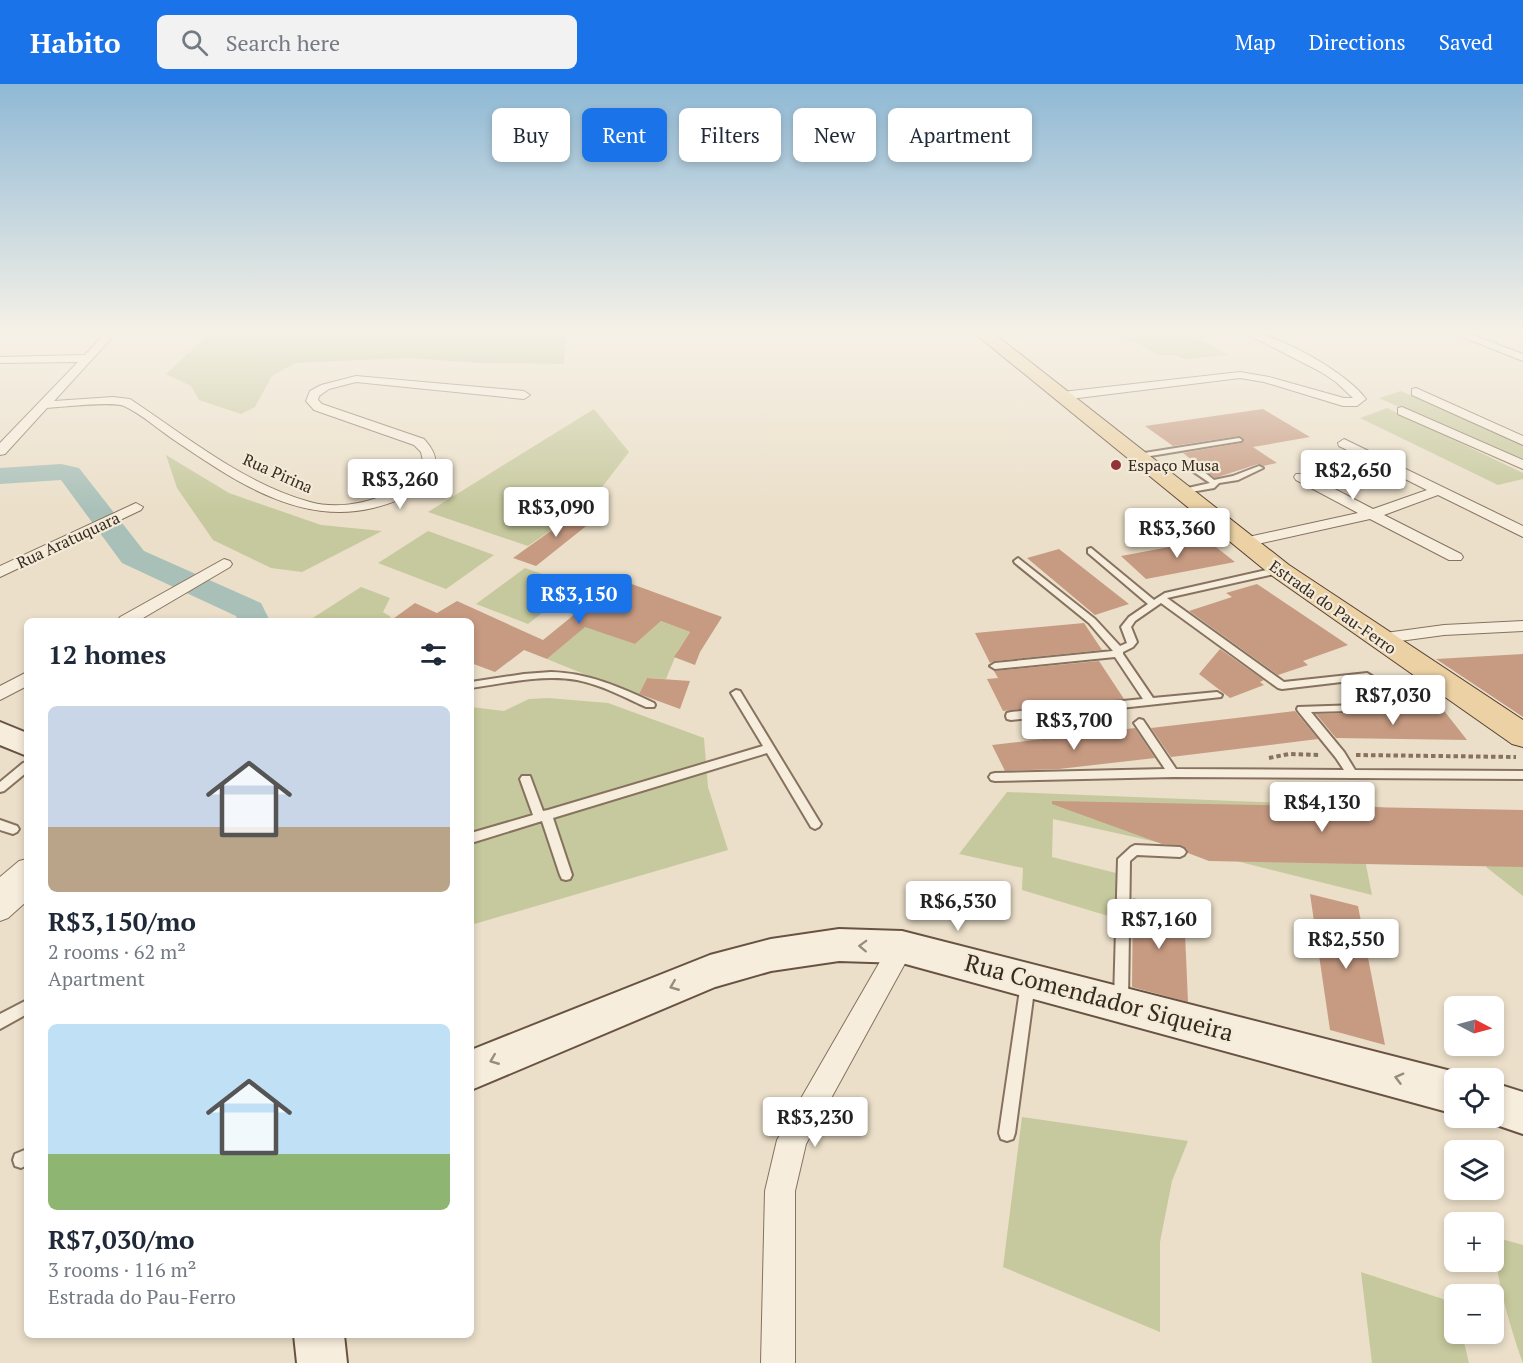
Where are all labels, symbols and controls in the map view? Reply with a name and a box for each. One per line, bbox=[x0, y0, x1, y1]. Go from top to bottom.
search box bbox=[157, 15, 577, 69]
text: Habito bbox=[30, 24, 121, 61]
icon: search bbox=[178, 26, 211, 59]
text: Search here bbox=[226, 28, 340, 57]
text: Map bbox=[1235, 28, 1276, 56]
text: Directions bbox=[1309, 28, 1406, 56]
text: Saved bbox=[1439, 28, 1493, 56]
chip: Buy bbox=[492, 108, 570, 162]
chip: Rent bbox=[582, 108, 667, 162]
chip: Filters bbox=[679, 108, 781, 162]
chip: New bbox=[793, 108, 876, 162]
chip: Apartment bbox=[888, 108, 1032, 162]
street label: Rua Pirina bbox=[240, 448, 316, 498]
pin: R$2,650 bbox=[1298, 450, 1408, 501]
place label: Espaço Musa bbox=[1128, 454, 1219, 476]
text: R$2,650 bbox=[1315, 456, 1391, 483]
marker: Espaço Musa bbox=[1109, 458, 1123, 472]
pin: R$3,260 bbox=[345, 459, 455, 510]
text: R$3,260 bbox=[362, 465, 438, 492]
pin: R$3,090 bbox=[501, 487, 611, 538]
text: R$3,090 bbox=[518, 493, 594, 520]
street label: Rua Aratuquara bbox=[13, 506, 123, 574]
pin: R$3,360 bbox=[1122, 508, 1232, 559]
text: R$3,360 bbox=[1139, 514, 1215, 541]
street label: Estrada do Pau-Ferro bbox=[1265, 555, 1401, 659]
pin: R$3,150 bbox=[524, 574, 634, 625]
text: R$3,150 bbox=[541, 580, 617, 607]
text: 12 homes bbox=[48, 637, 166, 671]
icon: filters bbox=[417, 638, 450, 671]
pin: R$7,030 bbox=[1338, 675, 1448, 726]
text: R$7,030 bbox=[1355, 681, 1431, 708]
pin: R$3,700 bbox=[1019, 700, 1129, 751]
text: R$3,700 bbox=[1036, 706, 1112, 733]
icon: home bbox=[195, 745, 303, 853]
pin: R$4,130 bbox=[1267, 782, 1377, 833]
text: R$4,130 bbox=[1284, 788, 1360, 815]
pin: R$6,530 bbox=[903, 881, 1013, 932]
text: R$6,530 bbox=[920, 887, 996, 914]
pin: R$7,160 bbox=[1104, 899, 1214, 950]
text: R$3,150/mo bbox=[48, 904, 196, 938]
text: R$7,160 bbox=[1121, 905, 1197, 932]
pin: R$2,550 bbox=[1291, 919, 1401, 970]
text: R$2,550 bbox=[1308, 925, 1384, 952]
text: 2 rooms · 62 m² bbox=[48, 938, 186, 965]
one-way arrow bbox=[859, 940, 868, 952]
street label: Rua Comendador Siqueira bbox=[961, 946, 1237, 1048]
text: Apartment bbox=[48, 965, 145, 992]
one-way arrow bbox=[670, 979, 681, 991]
north arrow bbox=[1444, 996, 1504, 1056]
map controls bbox=[1444, 996, 1504, 1344]
one-way arrow bbox=[489, 1053, 500, 1065]
icon: home bbox=[195, 1063, 303, 1171]
button: locate bbox=[1444, 1068, 1504, 1128]
one-way arrow bbox=[1394, 1073, 1404, 1085]
pin: R$3,230 bbox=[760, 1097, 870, 1148]
text: R$3,230 bbox=[777, 1103, 853, 1130]
button: layers bbox=[1444, 1140, 1504, 1200]
button: + bbox=[1444, 1212, 1504, 1272]
text: R$7,030/mo bbox=[48, 1222, 195, 1256]
text: 3 rooms · 116 m² bbox=[48, 1256, 196, 1283]
text: Estrada do Pau-Ferro bbox=[48, 1283, 236, 1310]
button: − bbox=[1444, 1284, 1504, 1344]

